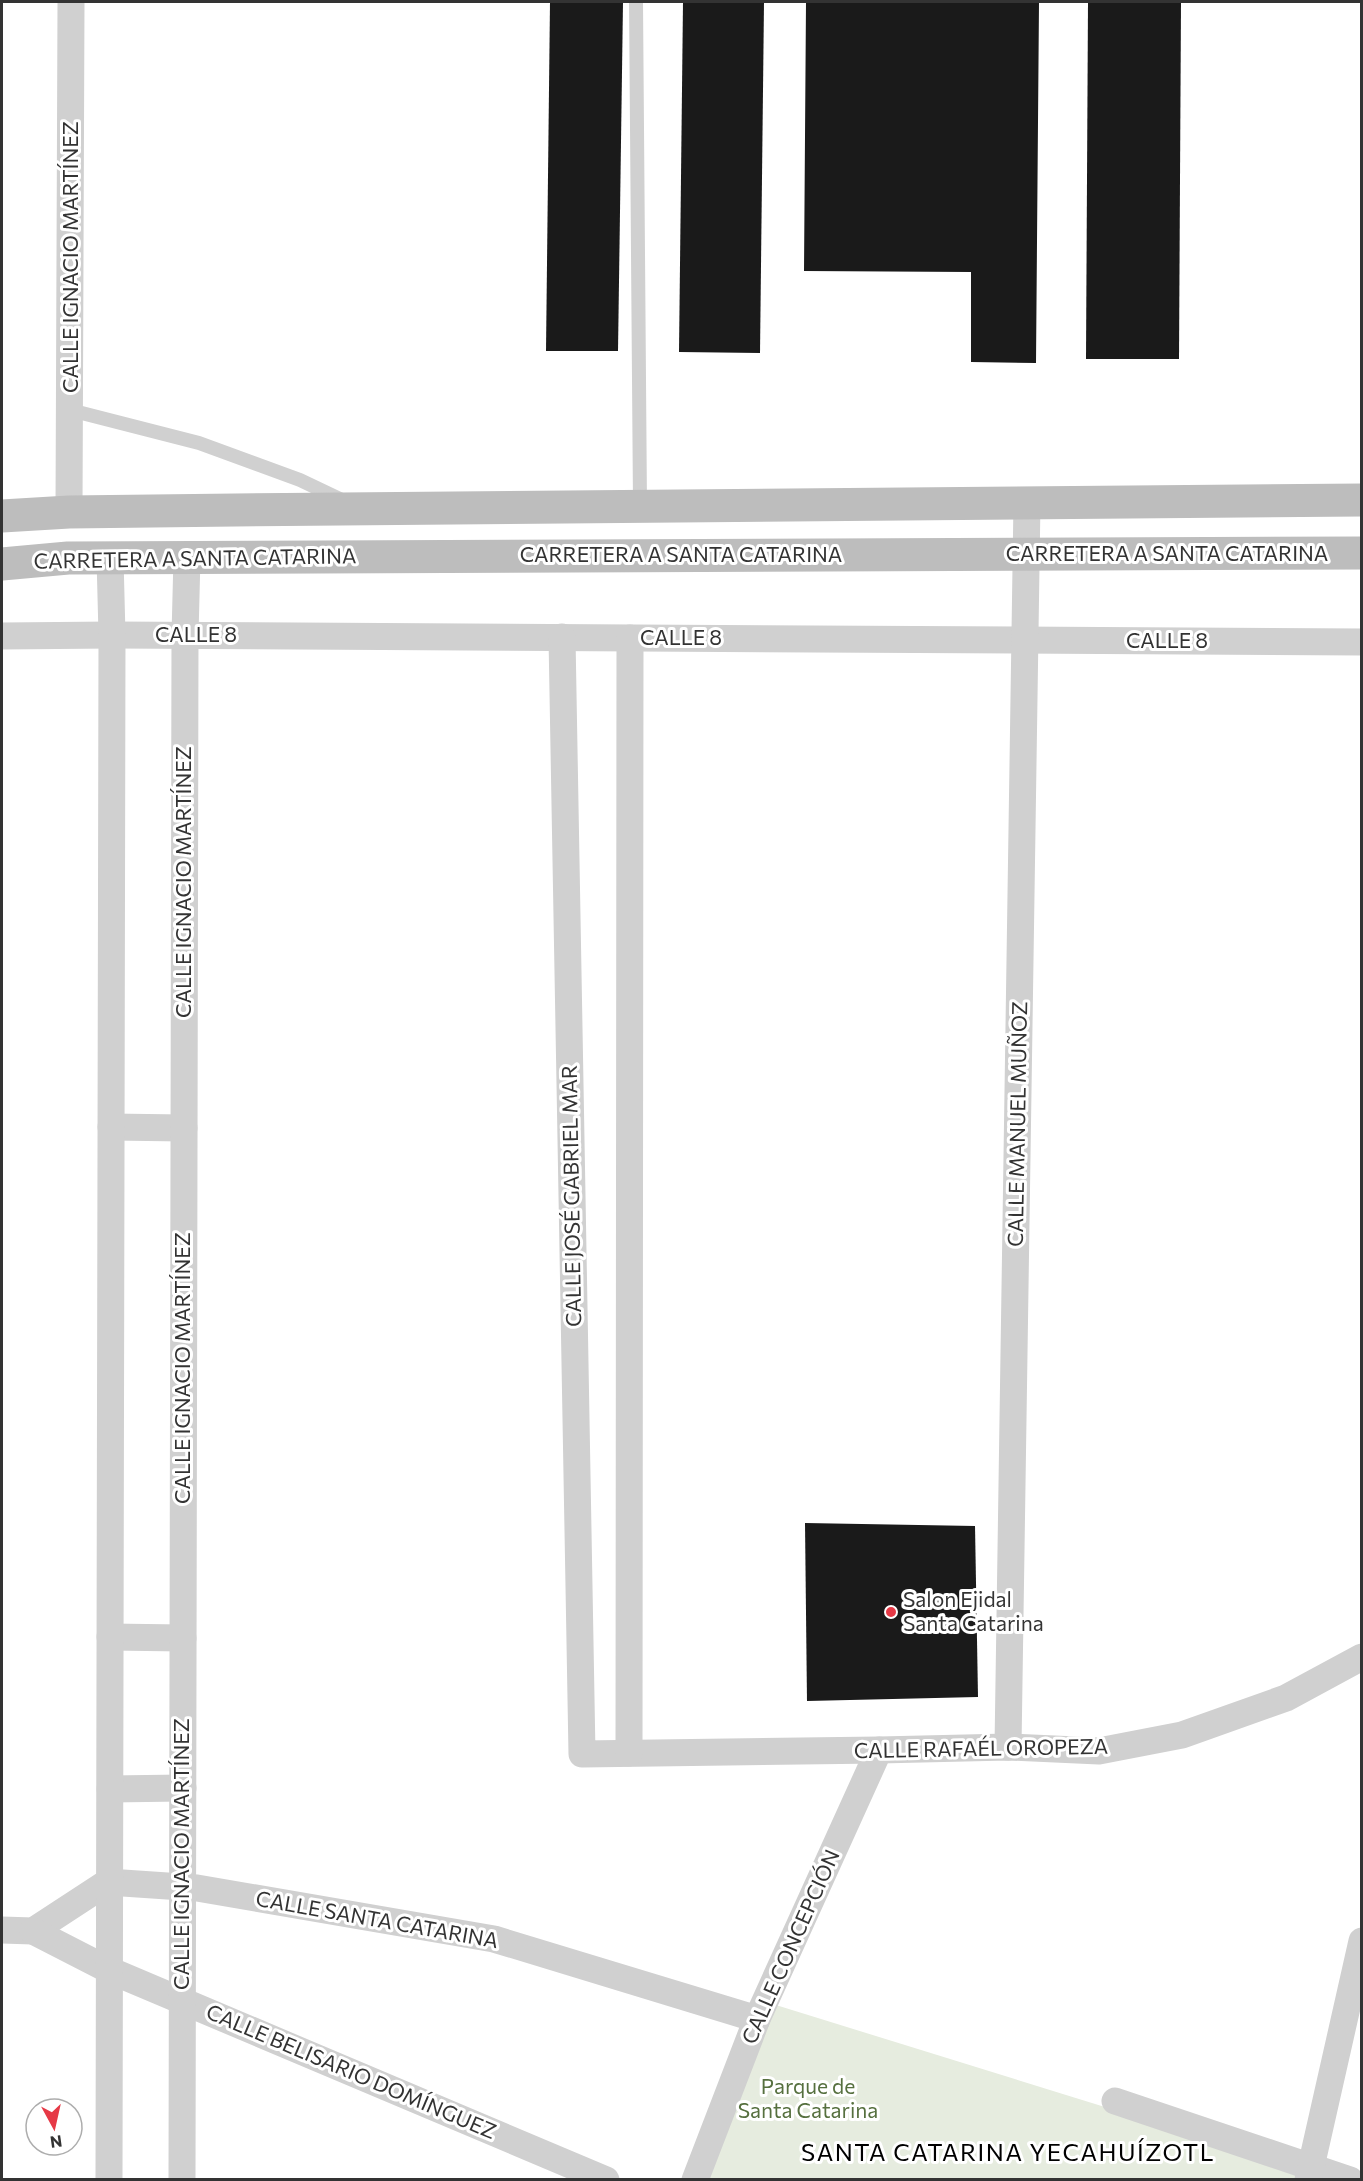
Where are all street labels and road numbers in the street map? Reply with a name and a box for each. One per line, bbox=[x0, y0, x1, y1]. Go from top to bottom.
street label: CALLE IGNACIO MARTÍNEZ bbox=[57, 121, 82, 393]
street label: CARRETERA A SANTA CATARINA bbox=[1006, 540, 1328, 565]
street label: CARRETERA A SANTA CATARINA bbox=[520, 541, 842, 566]
street label: CARRETERA A SANTA CATARINA bbox=[33, 542, 357, 573]
street label: CALLE 8 bbox=[155, 621, 237, 646]
street label: CALLE 8 bbox=[640, 624, 722, 649]
street label: CALLE 8 bbox=[1126, 627, 1208, 652]
street label: CALLE IGNACIO MARTÍNEZ bbox=[170, 746, 195, 1018]
street label: CALLE MANUEL MUÑOZ bbox=[1002, 1001, 1031, 1247]
street label: CALLE JOSÉ GABRIEL MAR bbox=[556, 1065, 585, 1327]
street label: CALLE IGNACIO MARTÍNEZ bbox=[169, 1232, 194, 1504]
street label: CALLE IGNACIO MARTÍNEZ bbox=[168, 1718, 193, 1990]
street label: CALLE RAFAÉL OROPEZA bbox=[854, 1733, 1108, 1762]
street label: CALLE CONCEPCIÓN bbox=[735, 1845, 844, 2047]
street label: CALLE SANTA CATARINA bbox=[254, 1885, 500, 1952]
street label: CALLE BELISARIO DOMÍNGUEZ bbox=[203, 1998, 500, 2143]

